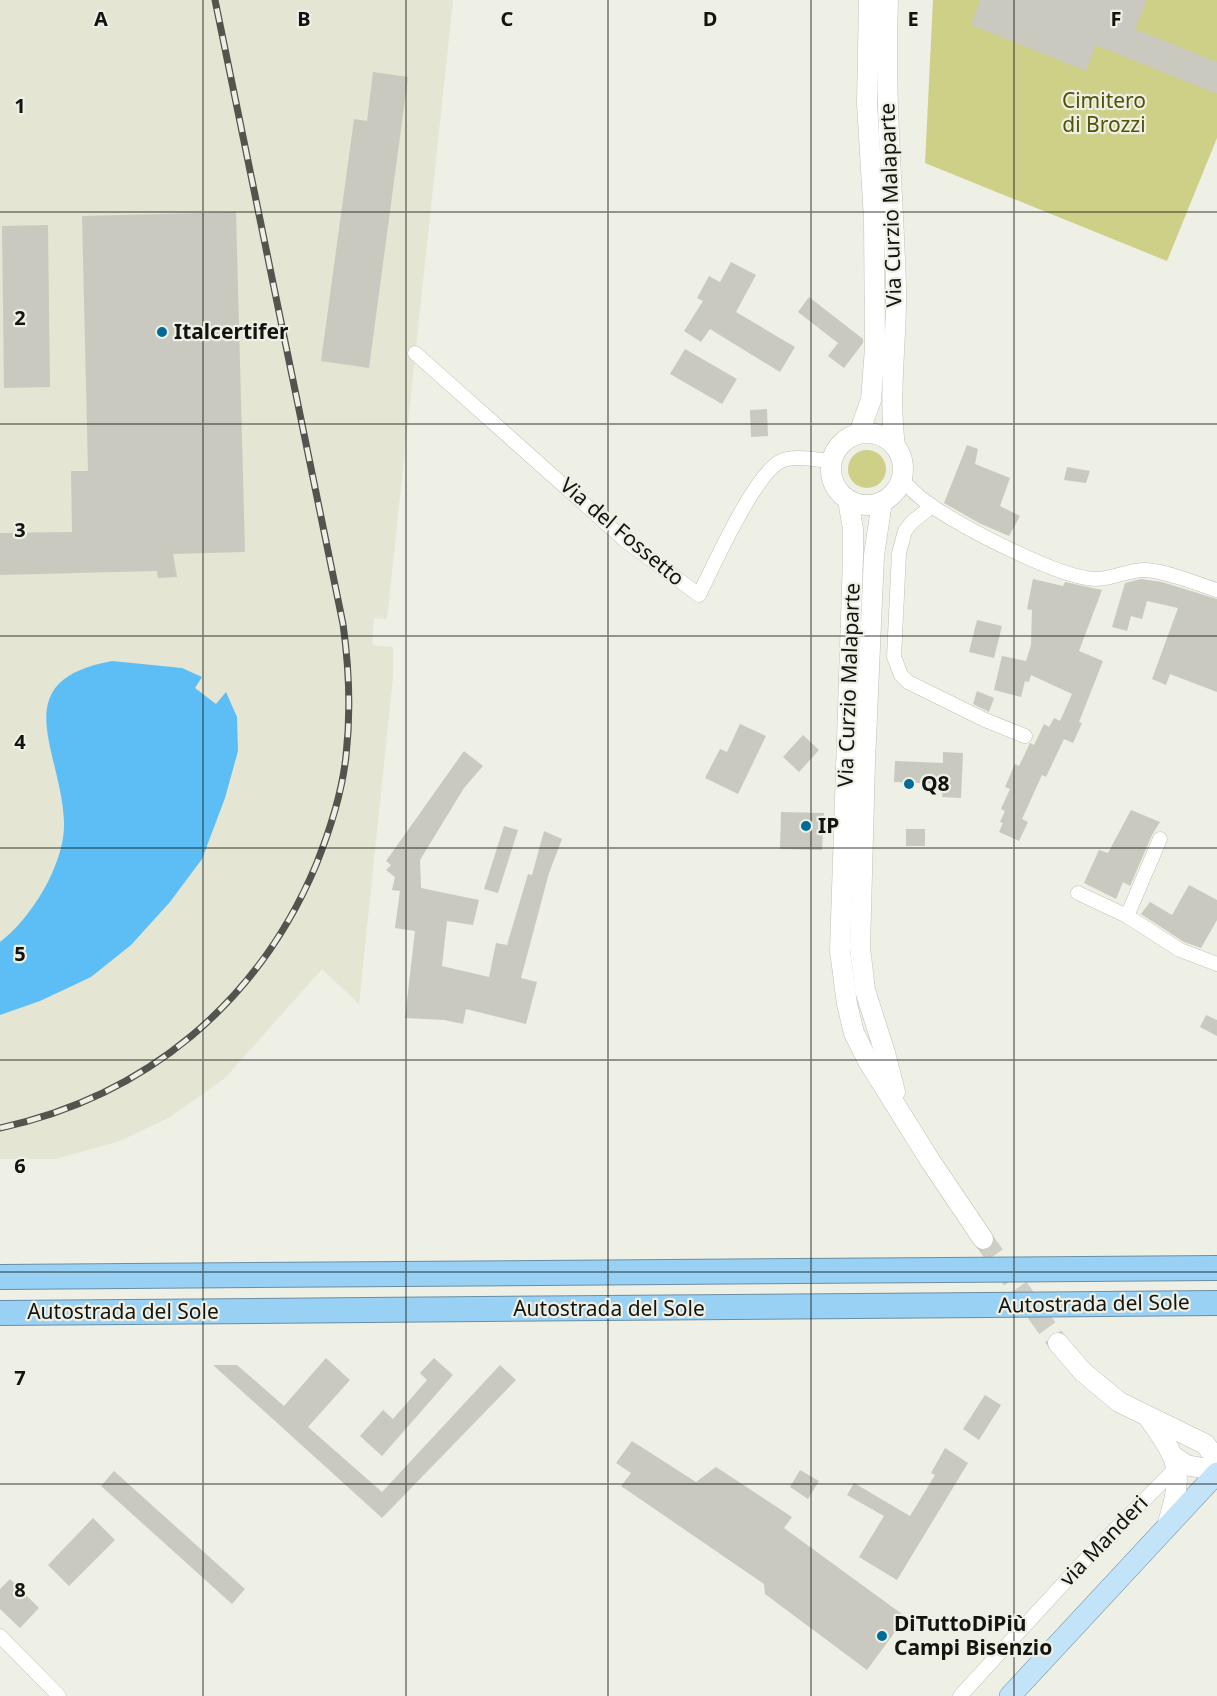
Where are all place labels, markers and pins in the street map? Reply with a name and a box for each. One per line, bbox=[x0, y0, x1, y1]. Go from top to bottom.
place label: Italcertifer bbox=[174, 317, 289, 345]
marker: Italcertifer bbox=[155, 325, 169, 339]
place label: Q8 bbox=[921, 769, 950, 797]
marker: Q8 bbox=[902, 777, 916, 791]
place label: IP bbox=[818, 811, 839, 839]
marker: IP bbox=[799, 819, 813, 833]
place label: DiTuttoDiPiù Campi Bisenzio bbox=[894, 1609, 1052, 1661]
marker: DiTuttoDiPiù Campi Bisenzio bbox=[875, 1629, 889, 1643]

